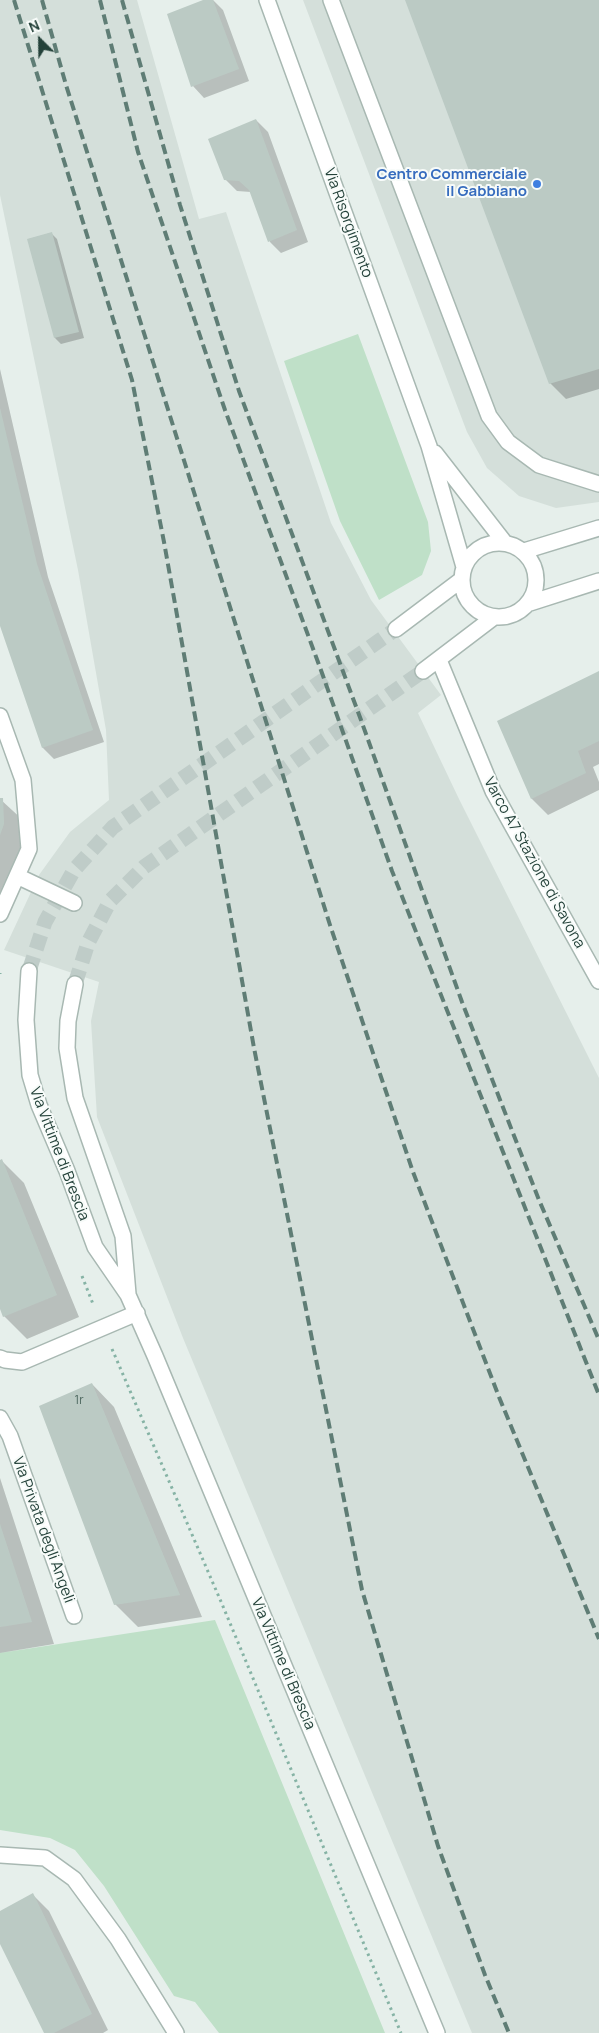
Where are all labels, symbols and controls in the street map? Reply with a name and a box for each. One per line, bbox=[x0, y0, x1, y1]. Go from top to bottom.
north arrow bbox=[15, 15, 65, 65]
text: N bbox=[26, 15, 42, 36]
street label: Via Risorgimento bbox=[320, 166, 376, 280]
place label: Centro Commerciale il Gabbiano bbox=[377, 166, 527, 201]
marker: Centro Commerciale il Gabbiano bbox=[531, 178, 543, 190]
street label: Varco A7 Stazione di Savona bbox=[479, 774, 589, 952]
street label: Via Vittime di Brescia bbox=[25, 1085, 93, 1223]
house number: 1r bbox=[74, 1394, 84, 1408]
street label: Via Privata degli Angeli bbox=[8, 1455, 78, 1605]
street label: Via Vittime di Brescia bbox=[247, 1595, 319, 1733]

